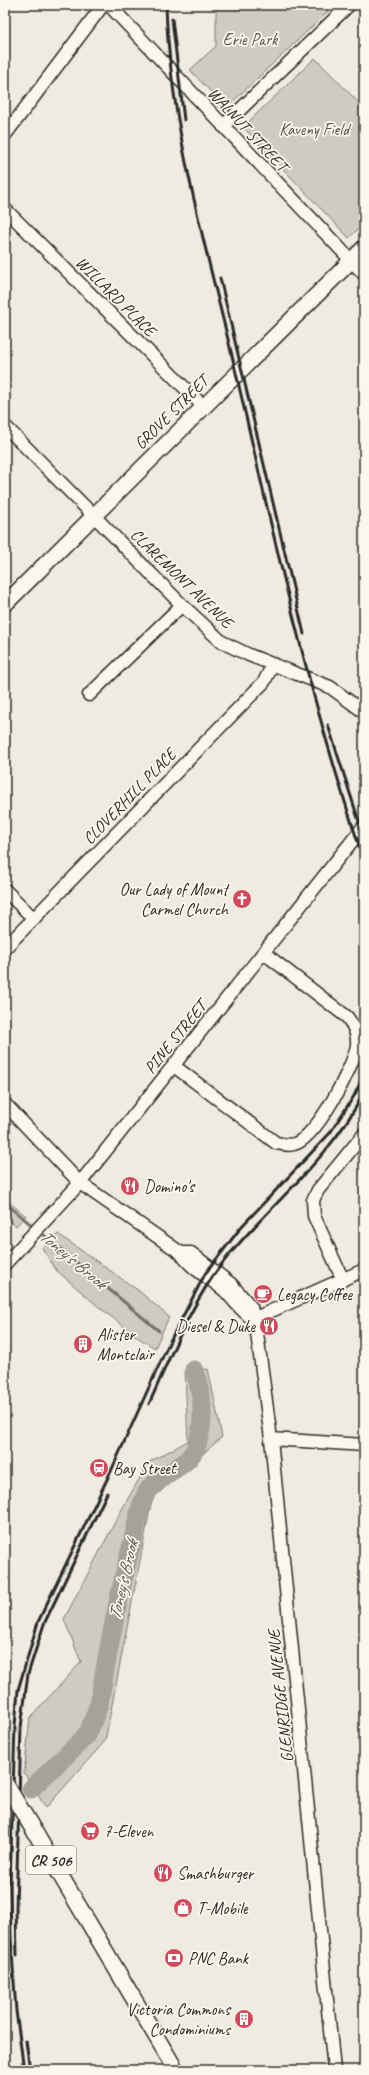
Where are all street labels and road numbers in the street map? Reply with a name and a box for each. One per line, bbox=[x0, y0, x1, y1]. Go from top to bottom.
street label: WALNUT STREET bbox=[203, 83, 295, 179]
street label: WILLARD PLACE bbox=[71, 252, 162, 342]
street label: GROVE STREET bbox=[130, 369, 215, 454]
street label: CLAREMONT AVENUE bbox=[126, 524, 239, 634]
street label: CLOVERHILL PLACE bbox=[78, 742, 182, 849]
street label: PINE STREET bbox=[140, 993, 214, 1078]
street label: GLENRIDGE AVENUE bbox=[263, 1627, 298, 1763]
road number: CR 506 bbox=[26, 1846, 76, 1874]

